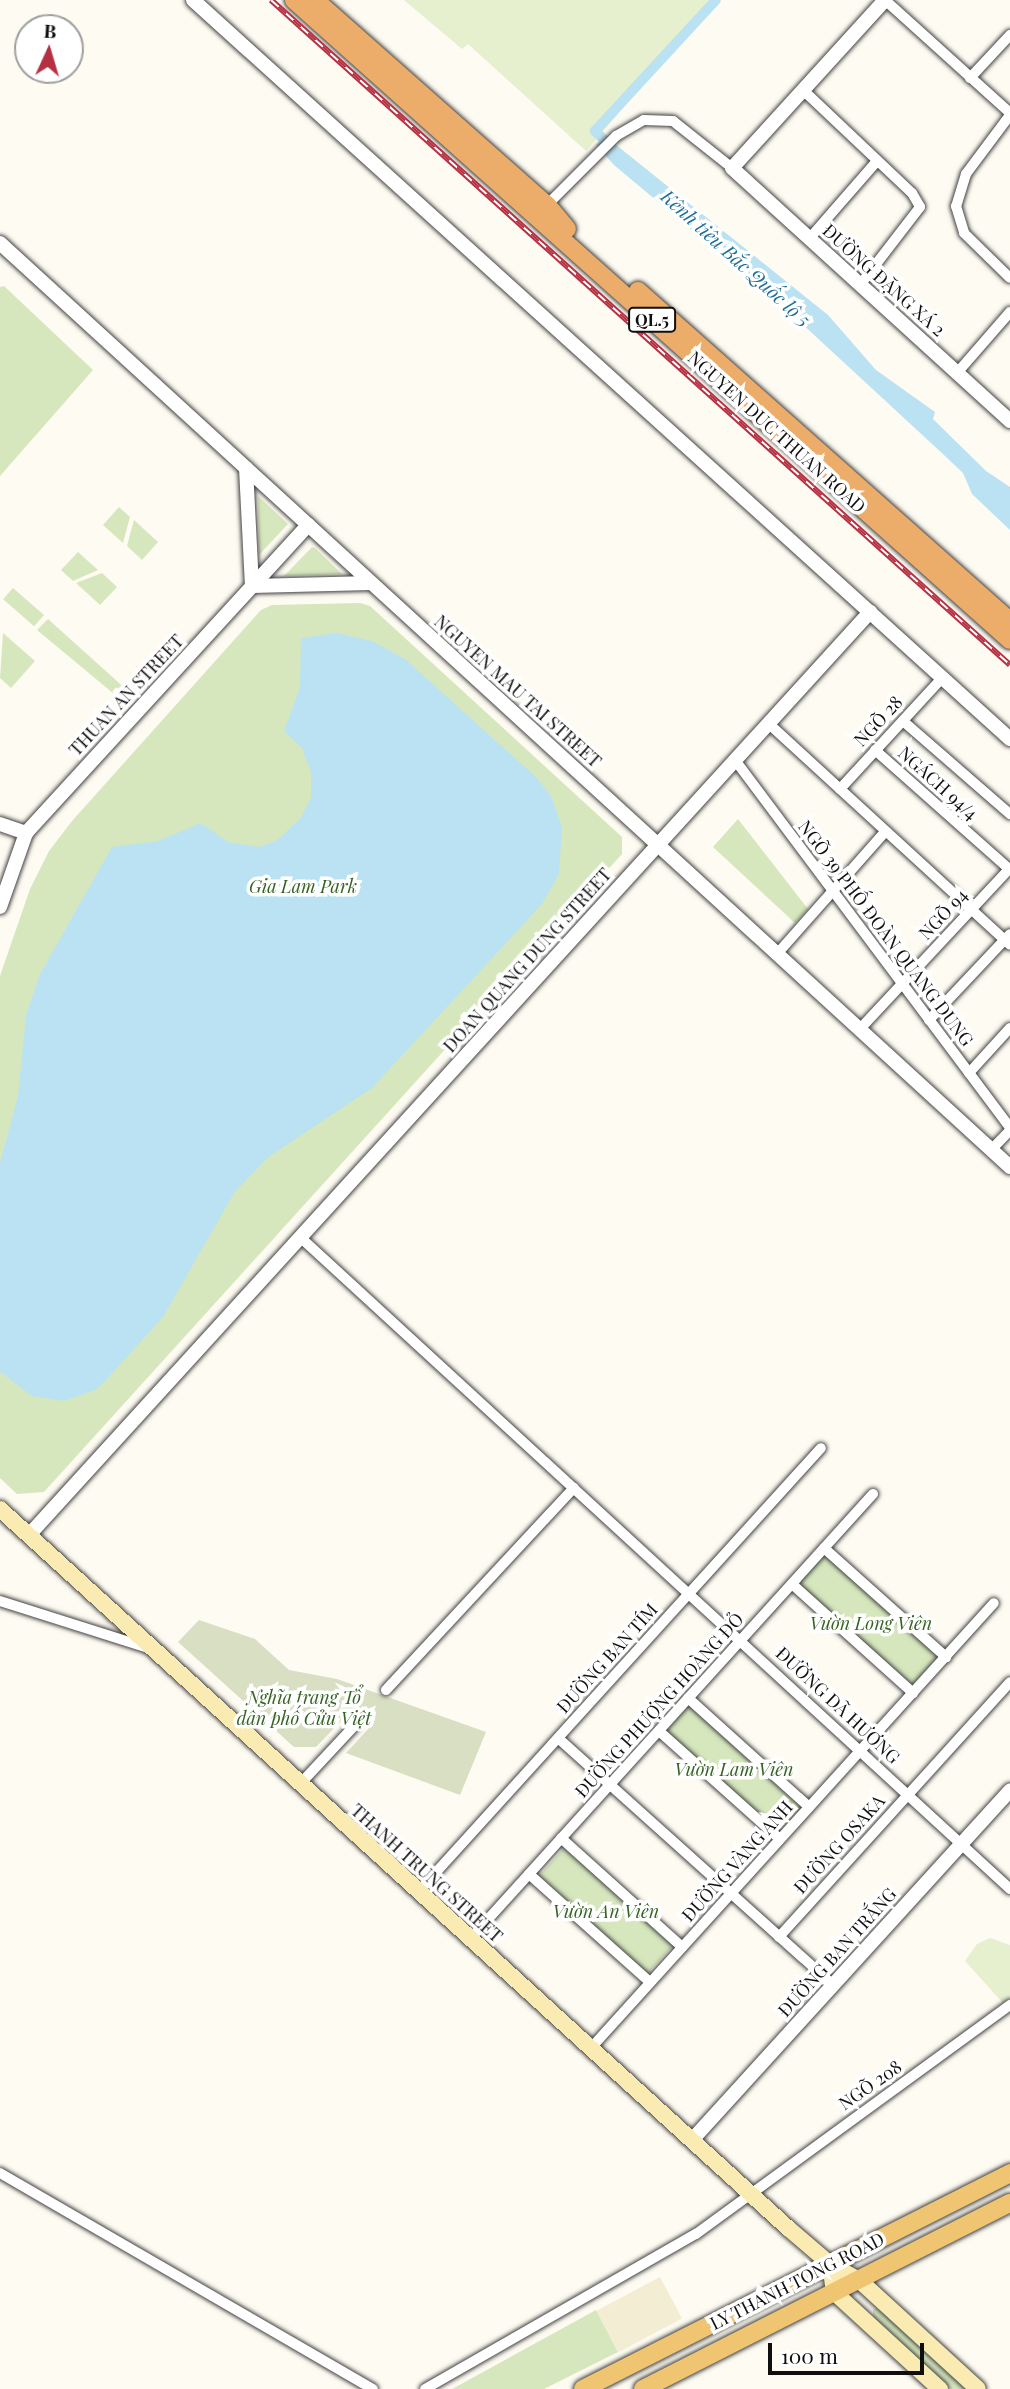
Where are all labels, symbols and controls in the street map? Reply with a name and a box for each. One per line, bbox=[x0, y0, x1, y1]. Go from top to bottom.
north arrow bbox=[14, 14, 84, 84]
text: B bbox=[43, 17, 58, 43]
water label: Kênh tiêu Bắc Quốc lộ 5 bbox=[657, 185, 815, 331]
street label: ĐƯỜNG ĐẶNG XÁ 2 bbox=[818, 219, 950, 341]
road number: QL.5 bbox=[628, 308, 676, 332]
street label: NGUYEN DUC THUAN ROAD bbox=[684, 346, 870, 518]
street label: NGUYEN MAU TAI STREET bbox=[430, 610, 606, 772]
street label: THUAN AN STREET bbox=[64, 630, 188, 760]
street label: NGÕ 28 bbox=[849, 691, 907, 751]
street label: NGÁCH 94/4 bbox=[894, 742, 982, 824]
street label: NGÕ 39 PHỐ ĐOÀN QUANG DUNG bbox=[794, 816, 978, 1050]
street label: DOAN QUANG DUNG STREET bbox=[439, 863, 615, 1057]
park label: Gia Lam Park bbox=[249, 875, 357, 897]
street label: NGÕ 94 bbox=[914, 884, 972, 944]
street label: ĐƯỜNG BAN TÍM bbox=[552, 1599, 662, 1717]
street label: ĐƯỜNG PHƯỢNG HOÀNG ĐỎ bbox=[570, 1608, 748, 1802]
park label: Vườn Long Viên bbox=[810, 1612, 932, 1634]
street label: ĐƯỜNG DÃ HƯƠNG bbox=[772, 1642, 904, 1768]
park label: Nghĩa trang Tổ dân phố Cửu Việt bbox=[237, 1687, 371, 1730]
park label: Vườn Lam Viên bbox=[674, 1758, 794, 1780]
street label: ĐƯỜNG OSAKA bbox=[789, 1790, 889, 1898]
street label: ĐƯỜNG VÀNG ANH bbox=[677, 1796, 797, 1926]
street label: THANH TRUNG STREET bbox=[347, 1799, 507, 1947]
street label: ĐƯỜNG BAN TRẮNG bbox=[773, 1883, 901, 2021]
park label: Vườn An Viên bbox=[553, 1900, 659, 1922]
street label: NGÕ 208 bbox=[834, 2056, 906, 2114]
street label: LY THANH TONG ROAD bbox=[706, 2227, 888, 2335]
scale bar bbox=[772, 2330, 928, 2374]
text: 100 m bbox=[781, 2341, 838, 2369]

